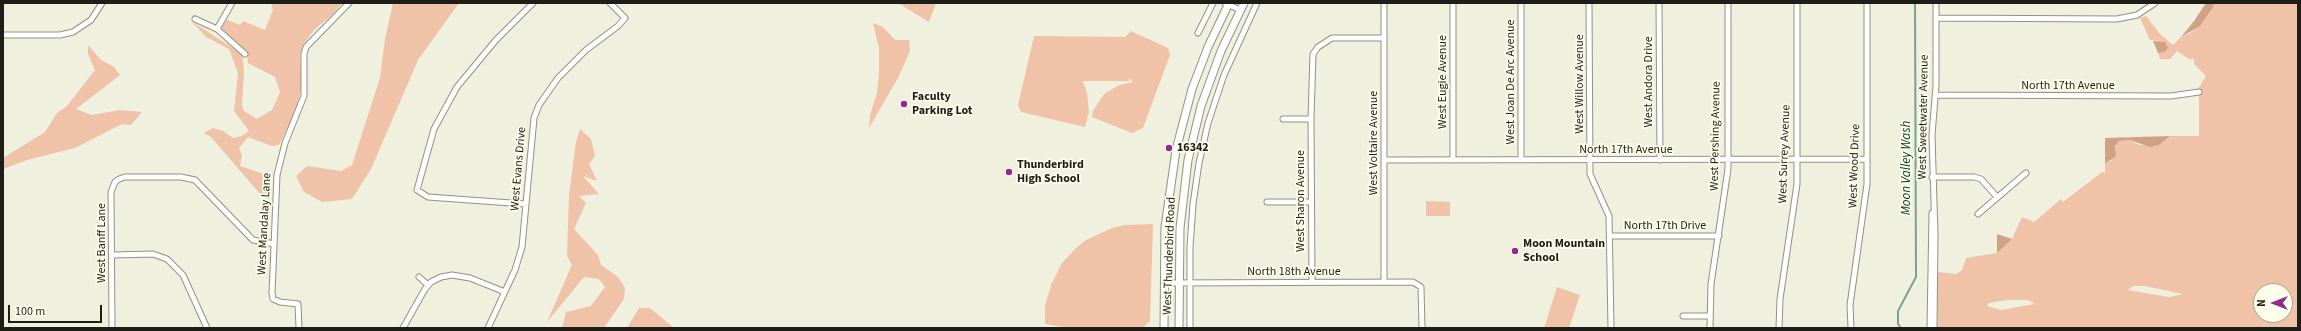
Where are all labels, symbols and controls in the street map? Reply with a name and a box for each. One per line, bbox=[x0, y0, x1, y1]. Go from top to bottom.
street label: West Joan De Arc Avenue bbox=[1504, 20, 1518, 144]
street label: West Willow Avenue bbox=[1573, 34, 1587, 134]
street label: West Eugie Avenue bbox=[1436, 35, 1450, 129]
street label: West Andora Drive bbox=[1642, 36, 1656, 128]
street label: West Sweetwater Avenue bbox=[1916, 54, 1932, 180]
street label: North 17th Avenue bbox=[2021, 79, 2115, 93]
street label: West Pershing Avenue bbox=[1708, 81, 1724, 191]
place label: Faculty Parking Lot bbox=[912, 90, 972, 118]
street label: West Voltaire Avenue bbox=[1367, 91, 1381, 195]
marker: Faculty Parking Lot bbox=[899, 99, 909, 109]
street label: West Surrey Avenue bbox=[1776, 104, 1794, 204]
water label: Moon Valley Wash bbox=[1899, 121, 1915, 215]
street label: West Wood Drive bbox=[1846, 124, 1864, 208]
street label: West Evans Drive bbox=[508, 126, 530, 212]
place label: 16342 bbox=[1177, 141, 1209, 155]
marker: 16342 bbox=[1164, 143, 1174, 153]
street label: North 17th Avenue bbox=[1579, 143, 1673, 157]
street label: West Sharon Avenue bbox=[1294, 150, 1308, 252]
place label: Thunderbird High School bbox=[1017, 158, 1084, 186]
marker: Thunderbird High School bbox=[1004, 167, 1014, 177]
street label: West Mandalay Lane bbox=[255, 173, 275, 275]
street label: West Thunderbird Road bbox=[1161, 197, 1179, 315]
street label: West Banff Lane bbox=[95, 203, 109, 283]
street label: North 17th Drive bbox=[1624, 219, 1706, 233]
place label: Moon Mountain School bbox=[1523, 237, 1605, 265]
marker: Moon Mountain School bbox=[1510, 246, 1520, 256]
street label: North 18th Avenue bbox=[1247, 265, 1341, 279]
north arrow bbox=[2253, 283, 2293, 323]
scale bar bbox=[10, 297, 104, 323]
text: N bbox=[2254, 299, 2269, 307]
text: 100 m bbox=[15, 303, 45, 320]

